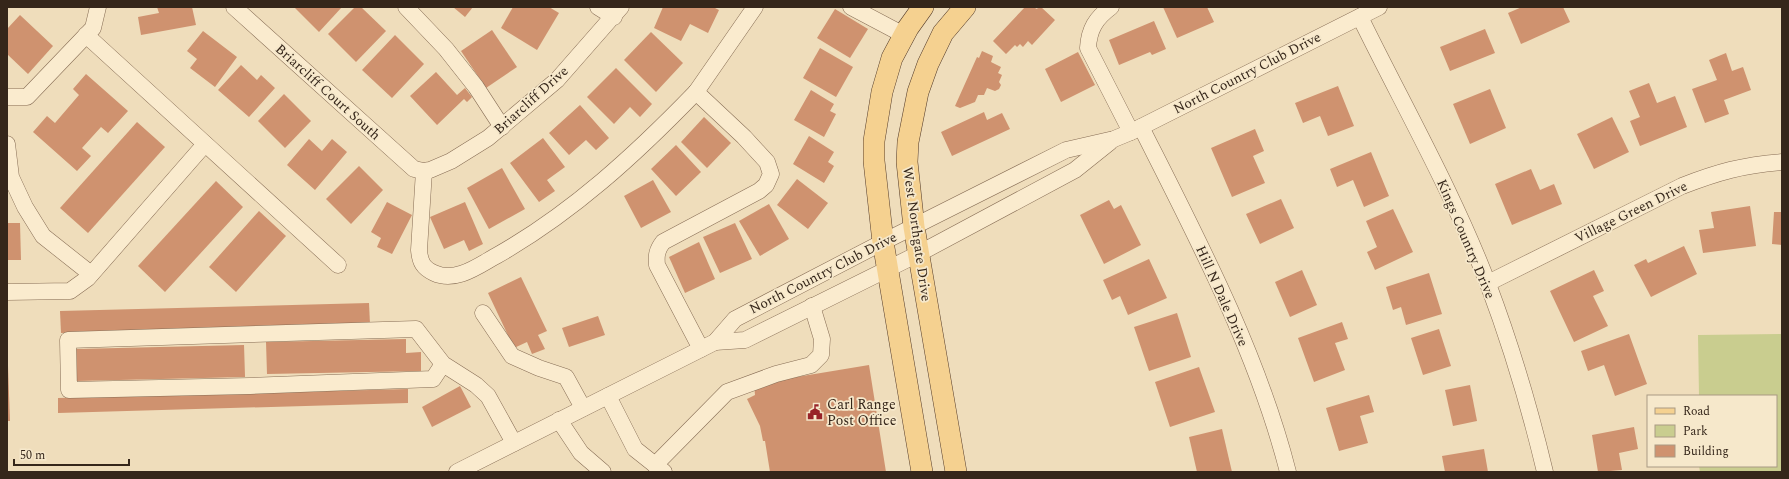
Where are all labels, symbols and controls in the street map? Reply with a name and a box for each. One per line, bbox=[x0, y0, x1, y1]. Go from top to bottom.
street label: North Country Club Drive bbox=[1169, 26, 1325, 119]
street label: Briarcliff Court South bbox=[271, 39, 385, 145]
street label: Briarcliff Drive bbox=[489, 61, 573, 139]
street label: West Northgate Drive bbox=[897, 165, 937, 303]
street label: Village Green Drive bbox=[1571, 175, 1691, 248]
street label: Kings Country Drive bbox=[1431, 176, 1501, 302]
street label: North Country Club Drive bbox=[745, 226, 901, 319]
street label: Hill N Dale Drive bbox=[1190, 242, 1254, 350]
place label: Carl Range Post Office bbox=[827, 394, 897, 431]
legend bbox=[1647, 395, 1777, 467]
text: Road bbox=[1683, 402, 1710, 421]
public building icon: Carl Range Post Office bbox=[806, 403, 824, 421]
text: Park bbox=[1683, 422, 1708, 441]
scale bar bbox=[14, 441, 129, 467]
text: Building bbox=[1683, 442, 1729, 461]
text: 50 m bbox=[20, 446, 45, 465]

